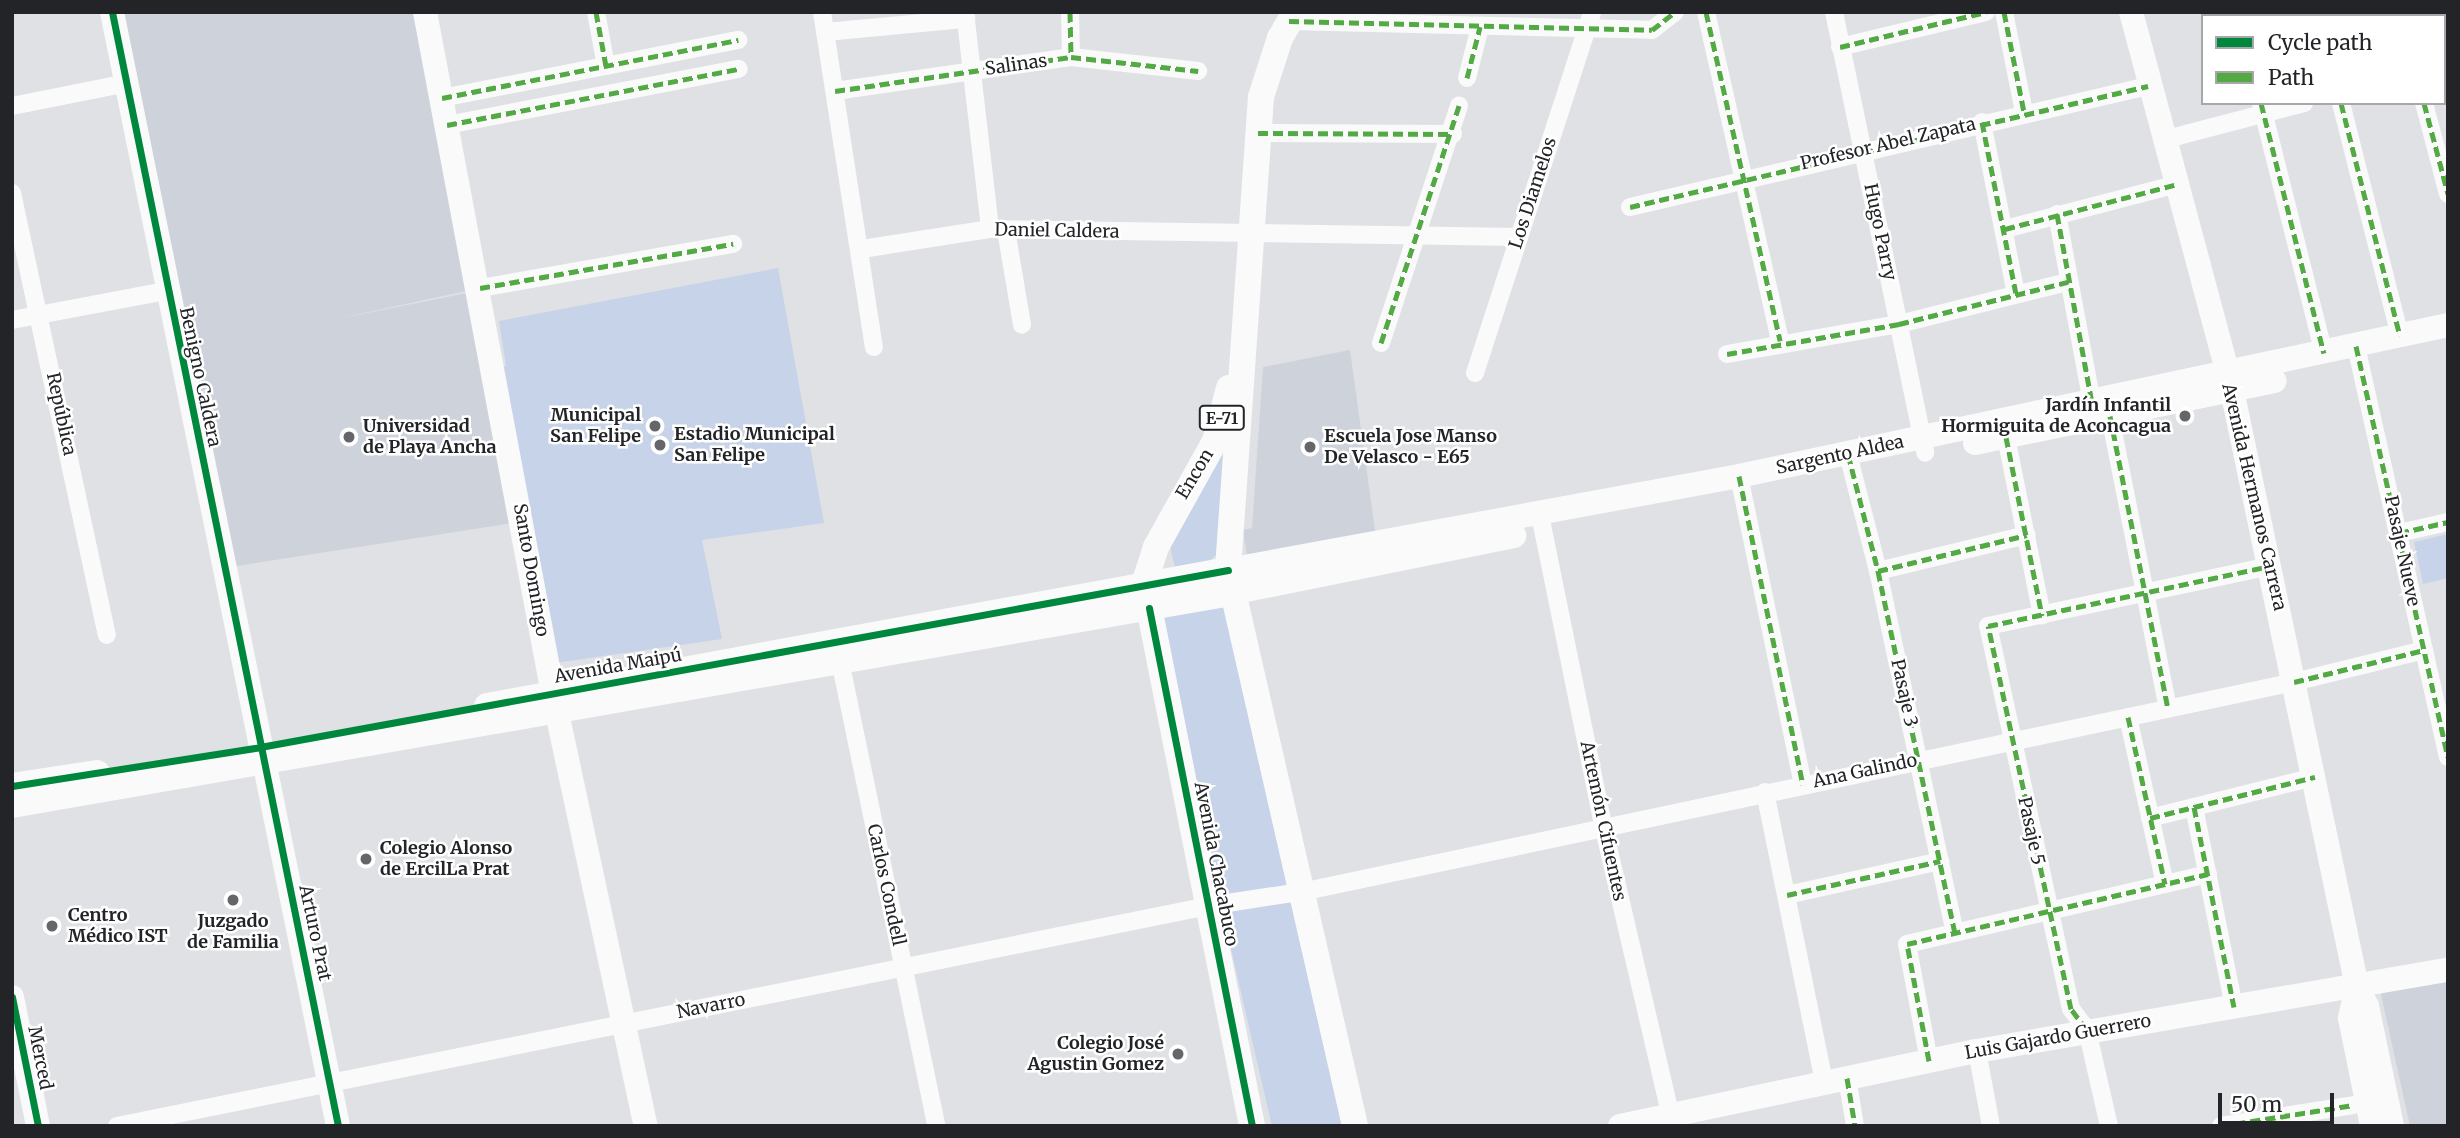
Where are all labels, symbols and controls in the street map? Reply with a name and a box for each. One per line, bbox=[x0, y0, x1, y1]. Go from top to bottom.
legend bbox=[2201, 14, 2446, 105]
text: Cycle path bbox=[2268, 29, 2372, 56]
street label: Salinas bbox=[983, 50, 1049, 80]
text: Path bbox=[2268, 64, 2314, 91]
street label: Profesor Abel Zapata bbox=[1798, 113, 1978, 175]
street label: Los Diamelos bbox=[1505, 135, 1561, 251]
street label: Hugo Parry bbox=[1859, 182, 1901, 282]
street label: Daniel Caldera bbox=[994, 219, 1120, 243]
street label: Benigno Caldera bbox=[175, 305, 225, 449]
street label: República bbox=[42, 370, 80, 458]
street label: Avenida Hermanos Carrera bbox=[2217, 381, 2291, 613]
place label: Jardín Infantil Hormiguita de Aconcagua bbox=[1941, 395, 2171, 438]
place label: Municipal San Felipe bbox=[550, 405, 641, 448]
road number: E-71 bbox=[1198, 406, 1246, 430]
marker: Jardín Infantil Hormiguita de Aconcagua bbox=[2177, 408, 2193, 424]
place label: Universidad de Playa Ancha bbox=[363, 416, 496, 458]
marker: Municipal San Felipe bbox=[647, 418, 663, 434]
place label: Estadio Municipal San Felipe bbox=[674, 424, 835, 466]
place label: Escuela Jose Manso De Velasco - E65 bbox=[1324, 426, 1497, 468]
marker: Universidad de Playa Ancha bbox=[341, 429, 357, 445]
street label: Sargento Aldea bbox=[1774, 431, 1906, 479]
marker: Estadio Municipal San Felipe bbox=[652, 437, 668, 453]
marker: Escuela Jose Manso De Velasco - E65 bbox=[1302, 439, 1318, 455]
street label: Encon bbox=[1172, 445, 1218, 503]
street label: Pasaje Nueve bbox=[2380, 494, 2424, 608]
street label: Santo Domingo bbox=[509, 502, 553, 638]
street label: Avenida Maipú bbox=[553, 644, 683, 688]
street label: Pasaje 3 bbox=[1886, 657, 1922, 729]
street label: Artemón Cifuentes bbox=[1576, 739, 1630, 903]
street label: Ana Galindo bbox=[1811, 749, 1919, 793]
street label: Avenida Chacabuco bbox=[1189, 780, 1243, 948]
street label: Pasaje 5 bbox=[2013, 795, 2049, 867]
street label: Carlos Condell bbox=[863, 822, 909, 948]
place label: Colegio Alonso de ErcilLa Prat bbox=[380, 838, 512, 880]
marker: Colegio Alonso de ErcilLa Prat bbox=[358, 851, 374, 867]
street label: Arturo Prat bbox=[294, 883, 336, 983]
marker: Juzgado de Familia bbox=[225, 892, 241, 908]
place label: Centro Médico IST bbox=[68, 905, 168, 948]
place label: Juzgado de Familia bbox=[187, 911, 279, 954]
marker: Centro Médico IST bbox=[42, 916, 62, 936]
street label: Navarro bbox=[675, 989, 747, 1023]
street label: Luis Gajardo Guerrero bbox=[1963, 1010, 2153, 1064]
street label: Merced bbox=[23, 1024, 57, 1092]
place label: Colegio José Agustin Gomez bbox=[1027, 1033, 1164, 1076]
marker: Colegio José Agustin Gomez bbox=[1170, 1046, 1186, 1062]
scale bar bbox=[2222, 1078, 2338, 1122]
text: 50 m bbox=[2231, 1091, 2282, 1118]

